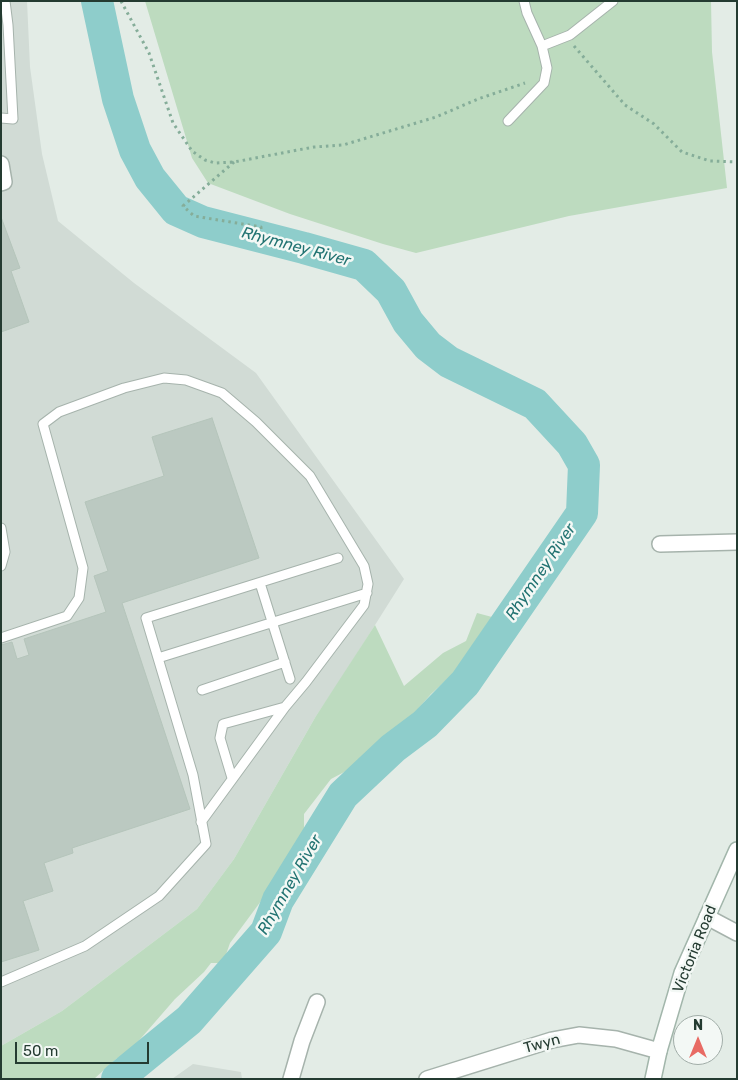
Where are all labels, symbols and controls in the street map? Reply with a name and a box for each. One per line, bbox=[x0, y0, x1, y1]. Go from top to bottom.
water label: Rhymney River bbox=[239, 223, 353, 271]
water label: Rhymney River bbox=[502, 520, 580, 624]
water label: Rhymney River bbox=[254, 832, 326, 938]
street label: Victoria Road bbox=[669, 903, 721, 995]
north arrow bbox=[673, 1015, 723, 1065]
text: N bbox=[693, 1017, 703, 1034]
street label: Twyn bbox=[522, 1031, 562, 1057]
scale bar bbox=[18, 1032, 151, 1064]
text: 50 m bbox=[23, 1042, 58, 1060]

